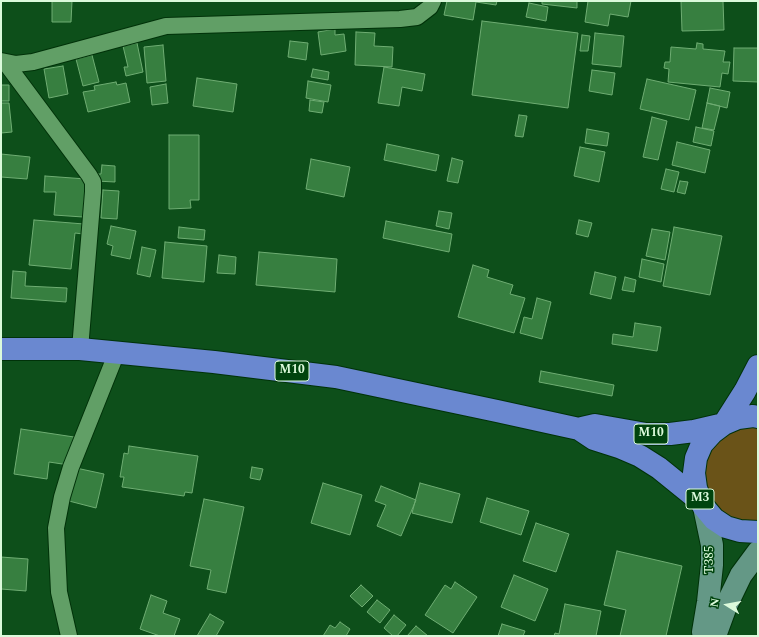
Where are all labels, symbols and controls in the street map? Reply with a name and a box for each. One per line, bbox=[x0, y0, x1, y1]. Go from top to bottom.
road number: M10 bbox=[275, 361, 309, 381]
road number: M10 bbox=[634, 424, 668, 444]
road number: M3 bbox=[686, 489, 714, 509]
street label: T385 bbox=[702, 546, 718, 574]
north arrow bbox=[707, 585, 747, 625]
text: N bbox=[706, 597, 724, 609]

